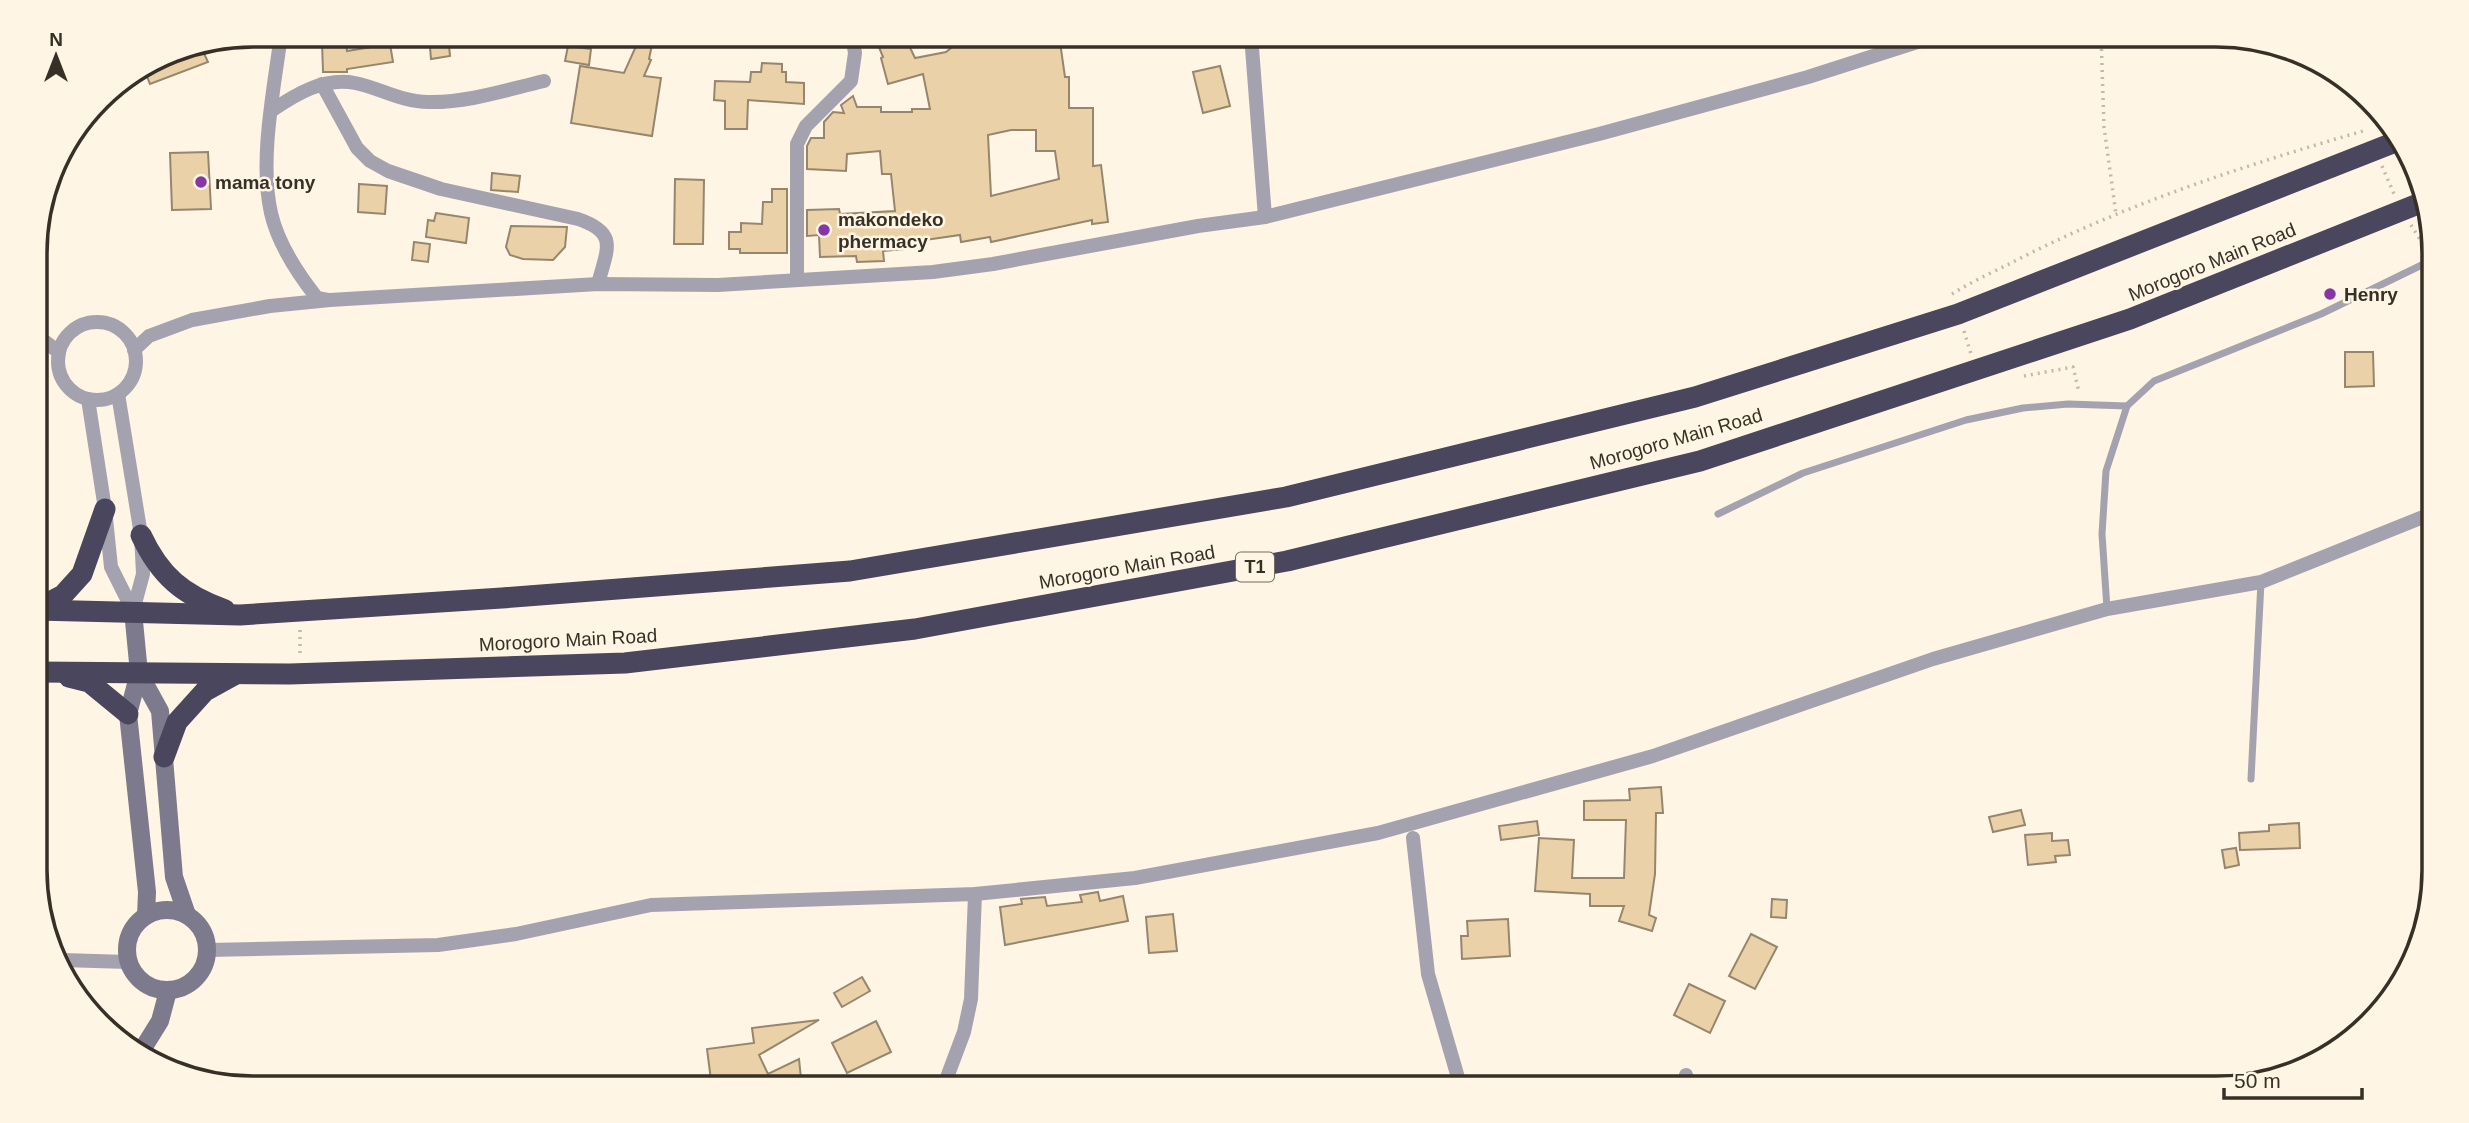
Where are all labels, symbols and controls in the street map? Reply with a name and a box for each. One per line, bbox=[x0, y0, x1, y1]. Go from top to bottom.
north arrow bbox=[21, 21, 91, 91]
text: N bbox=[49, 29, 63, 50]
place label: mama tony bbox=[215, 172, 316, 193]
marker: mama tony bbox=[193, 174, 209, 190]
place label: makondeko phermacy bbox=[838, 209, 944, 252]
street label: Morogoro Main Road bbox=[2125, 219, 2299, 305]
marker: makondeko phermacy bbox=[816, 222, 832, 238]
place label: Henry bbox=[2344, 284, 2398, 305]
marker: Henry bbox=[2322, 286, 2338, 302]
street label: Morogoro Main Road bbox=[1587, 404, 1765, 474]
street label: Morogoro Main Road bbox=[1037, 541, 1217, 593]
road number: T1 bbox=[1236, 552, 1274, 582]
street label: Morogoro Main Road bbox=[478, 625, 658, 655]
scale bar bbox=[2224, 1056, 2362, 1100]
text: 50 m bbox=[2234, 1069, 2281, 1092]

